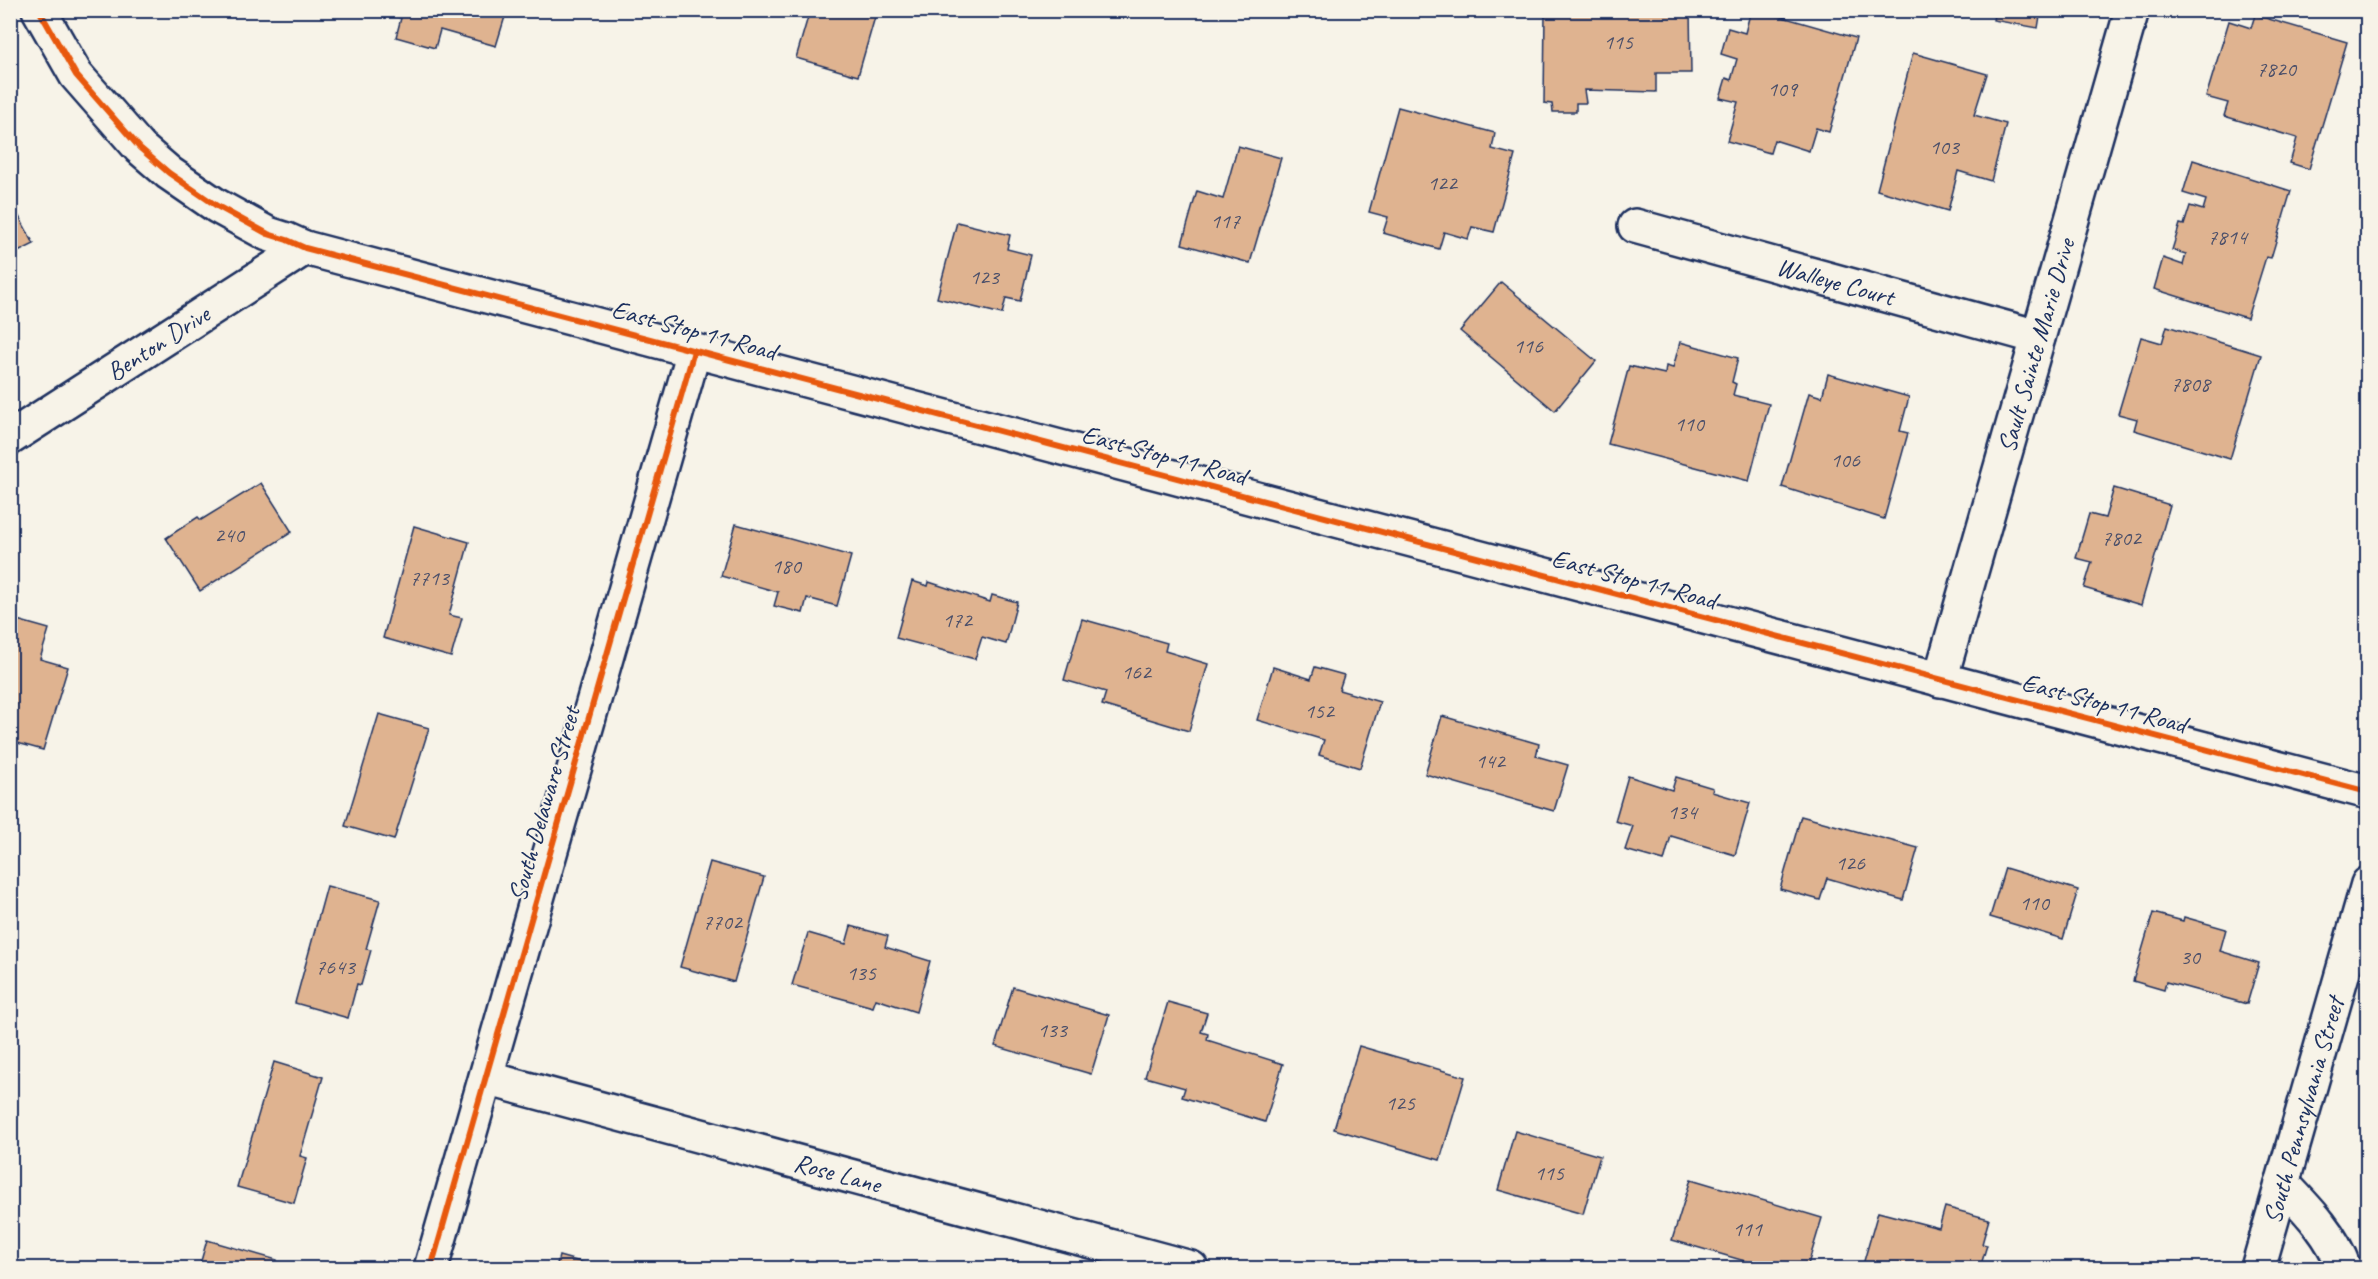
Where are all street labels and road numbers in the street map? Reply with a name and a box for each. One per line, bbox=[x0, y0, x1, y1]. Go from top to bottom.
street label: Sault Sainte Marie Drive bbox=[1990, 232, 2083, 456]
street label: Walleye Court bbox=[1773, 249, 1900, 314]
street label: East Stop 11 Road bbox=[608, 292, 783, 369]
street label: Benton Drive bbox=[100, 296, 218, 388]
street label: East Stop 11 Road bbox=[1078, 417, 1253, 494]
street label: East Stop 11 Road bbox=[1548, 541, 1723, 618]
street label: East Stop 11 Road bbox=[2018, 665, 2193, 742]
street label: South Delaware Street bbox=[500, 701, 588, 905]
street label: South Pennsylvania Street bbox=[2255, 990, 2352, 1227]
street label: Rose Lane bbox=[790, 1145, 887, 1201]

